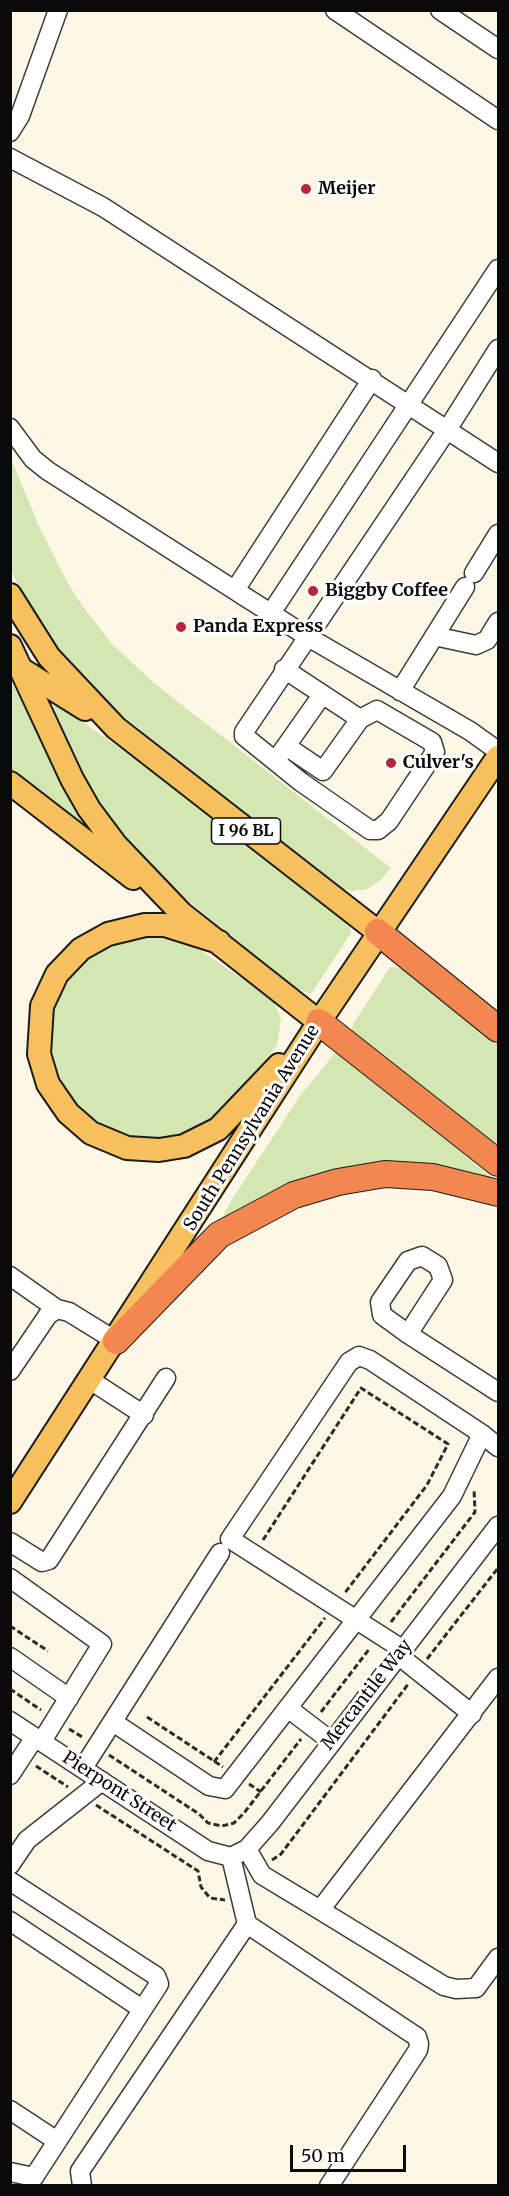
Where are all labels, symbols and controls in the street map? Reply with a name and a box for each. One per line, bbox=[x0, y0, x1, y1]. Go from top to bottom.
place label: Meijer bbox=[318, 178, 376, 200]
marker: Meijer bbox=[299, 182, 313, 196]
place label: Biggby Coffee bbox=[325, 580, 448, 602]
marker: Biggby Coffee bbox=[306, 584, 320, 598]
place label: Panda Express bbox=[193, 616, 323, 638]
marker: Panda Express bbox=[174, 620, 188, 634]
place label: Culver's bbox=[403, 752, 474, 774]
marker: Culver's bbox=[384, 756, 398, 770]
road number: I 96 BL bbox=[212, 818, 280, 844]
street label: South Pennsylvania Avenue bbox=[180, 1021, 324, 1235]
street label: Mercantile Way bbox=[317, 1635, 417, 1755]
street label: Pierpont Street bbox=[58, 1747, 180, 1837]
scale bar bbox=[293, 2133, 408, 2171]
text: 50 m bbox=[301, 2144, 345, 2167]

